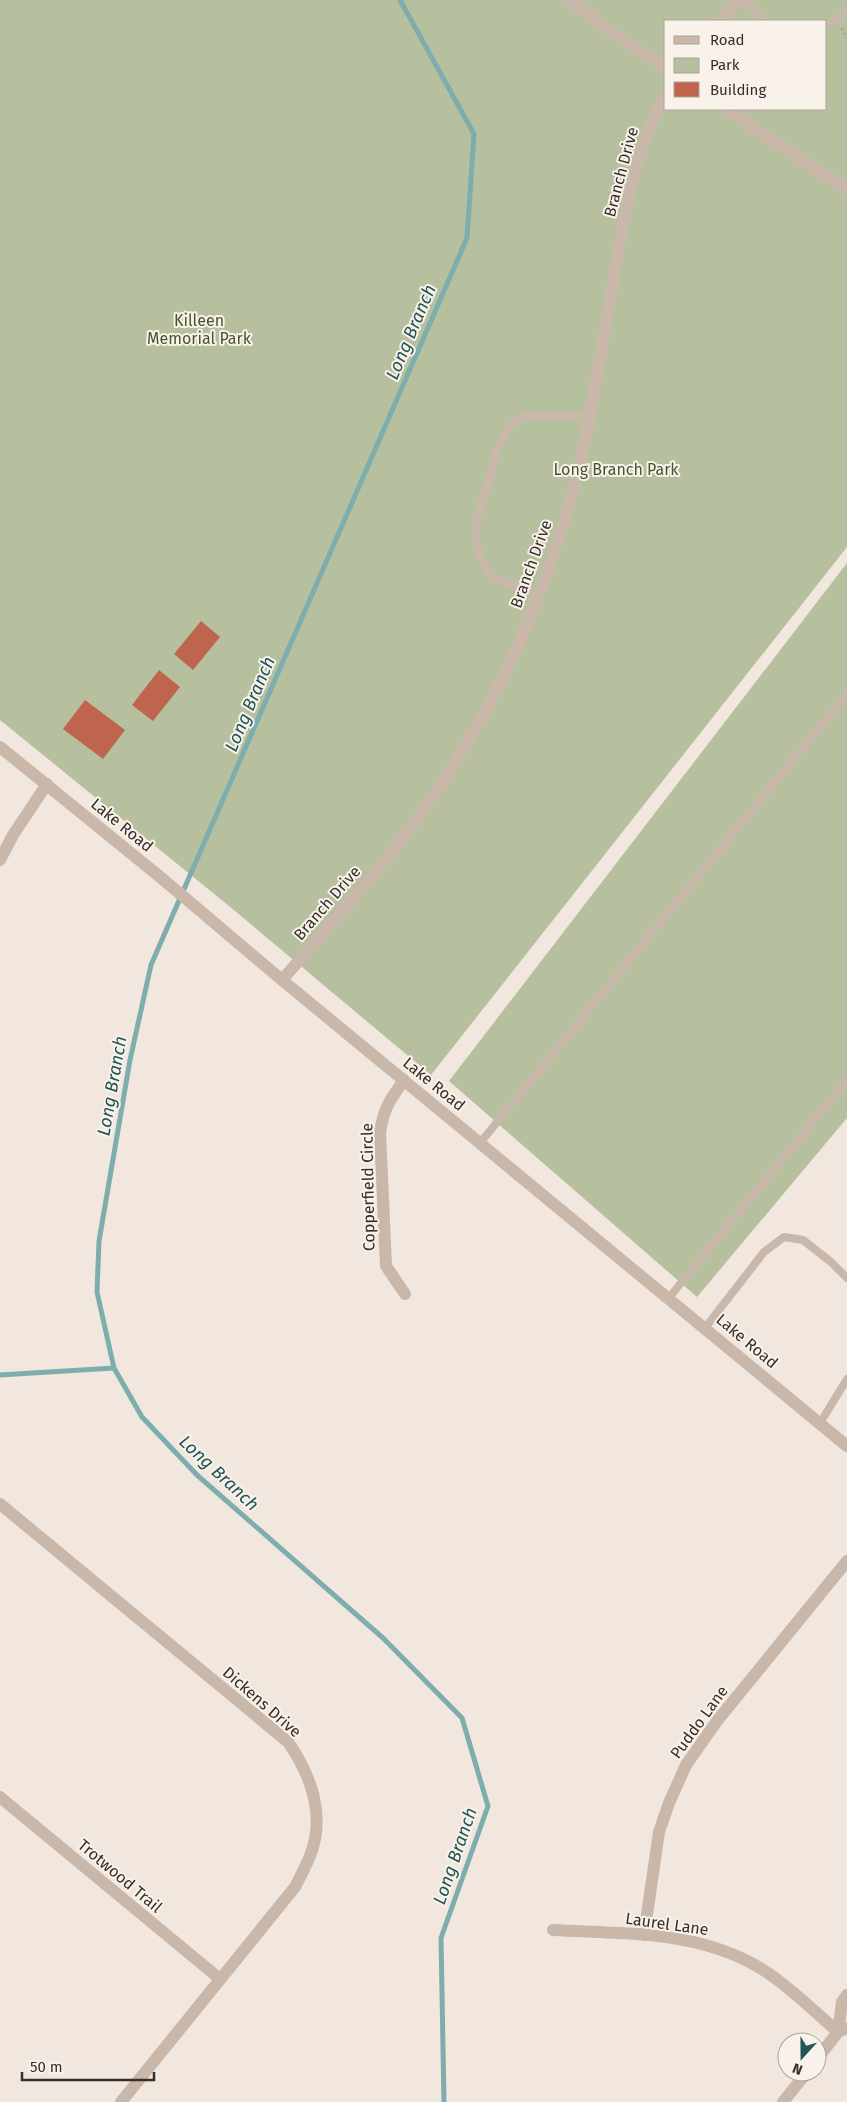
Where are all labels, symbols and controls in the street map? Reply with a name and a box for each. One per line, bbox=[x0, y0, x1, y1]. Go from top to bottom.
legend bbox=[664, 20, 827, 110]
text: Road bbox=[710, 31, 745, 49]
text: Park bbox=[710, 56, 740, 74]
text: Building bbox=[710, 81, 766, 99]
street label: Branch Drive bbox=[600, 125, 642, 219]
water label: Long Branch bbox=[381, 281, 441, 383]
park label: Killeen Memorial Park bbox=[147, 311, 252, 348]
park label: Long Branch Park bbox=[553, 460, 679, 479]
street label: Branch Drive bbox=[506, 517, 556, 611]
water label: Long Branch bbox=[220, 653, 280, 755]
street label: Lake Road bbox=[87, 794, 157, 856]
street label: Branch Drive bbox=[290, 862, 364, 944]
water label: Long Branch bbox=[92, 1034, 132, 1138]
street label: Lake Road bbox=[399, 1053, 469, 1115]
street label: Copperfield Circle bbox=[357, 1123, 379, 1251]
street label: Lake Road bbox=[712, 1310, 782, 1372]
water label: Long Branch bbox=[175, 1430, 263, 1516]
street label: Dickens Drive bbox=[219, 1663, 305, 1741]
street label: Puddo Lane bbox=[666, 1682, 732, 1762]
water label: Long Branch bbox=[428, 1805, 482, 1907]
street label: Trotwood Trail bbox=[74, 1835, 166, 1917]
street label: Laurel Lane bbox=[624, 1909, 710, 1939]
north arrow bbox=[777, 2032, 827, 2082]
scale bar bbox=[22, 2050, 155, 2082]
text: 50 m bbox=[30, 2058, 63, 2076]
text: N bbox=[790, 2059, 805, 2078]

